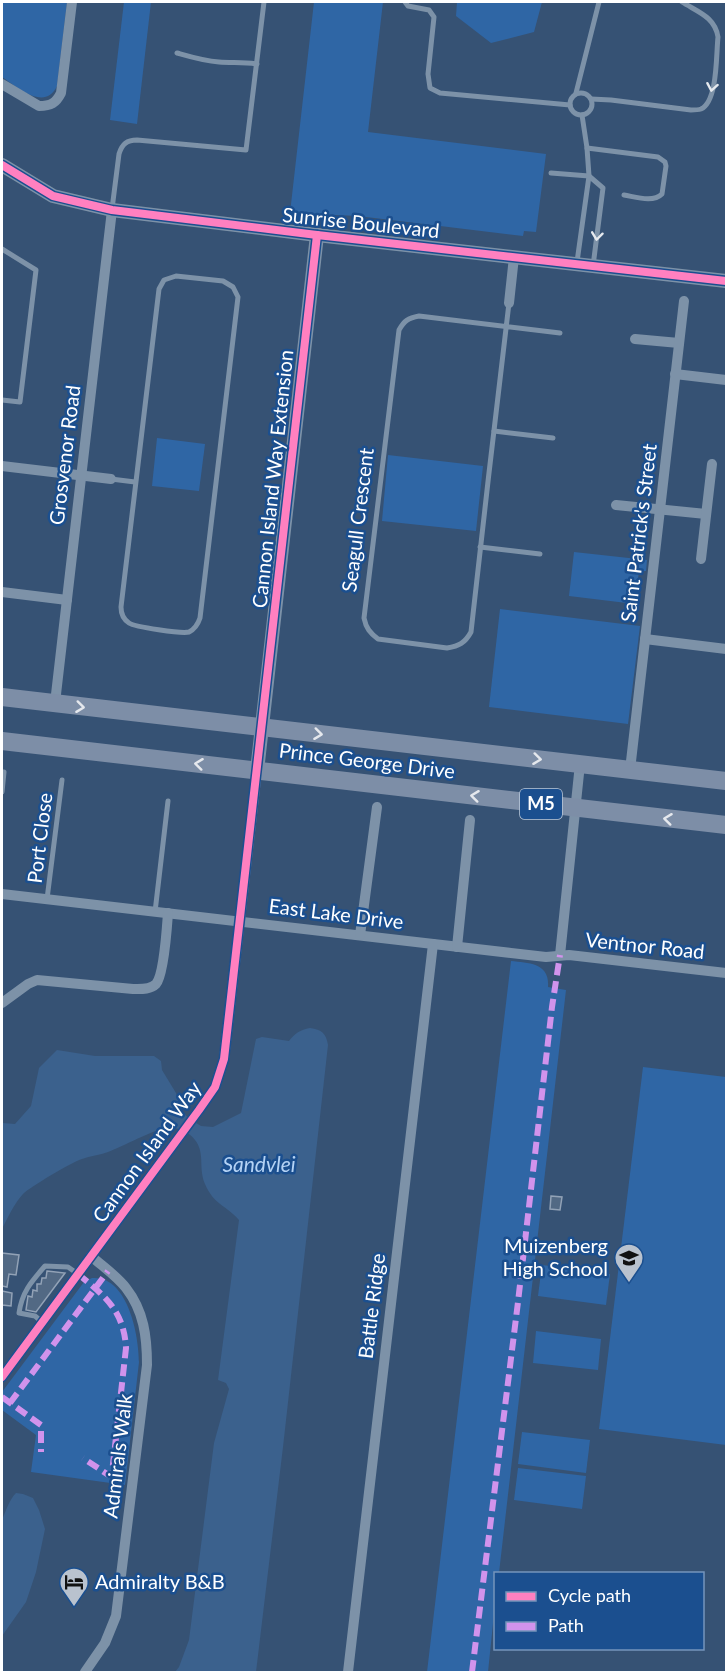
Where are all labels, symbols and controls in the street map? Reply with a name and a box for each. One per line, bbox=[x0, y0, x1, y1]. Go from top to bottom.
one-way arrow bbox=[707, 82, 719, 91]
street label: Sunrise Boulevard bbox=[281, 202, 441, 242]
one-way arrow bbox=[591, 231, 604, 240]
street label: Cannon Island Way Extension bbox=[247, 349, 298, 609]
street label: Grosvenor Road bbox=[44, 384, 84, 526]
street label: Saint Patrick's Street bbox=[615, 442, 661, 623]
street label: Seagull Crescent bbox=[336, 446, 378, 593]
one-way arrow bbox=[76, 700, 85, 712]
one-way arrow bbox=[314, 727, 323, 740]
street label: Prince George Drive bbox=[278, 737, 457, 783]
one-way arrow bbox=[532, 752, 541, 765]
one-way arrow bbox=[195, 758, 204, 771]
road number: M5 bbox=[520, 789, 562, 819]
one-way arrow bbox=[470, 790, 479, 803]
street label: Port Close bbox=[22, 791, 56, 885]
one-way arrow bbox=[664, 813, 673, 825]
street label: East Lake Drive bbox=[267, 893, 405, 933]
street label: Ventnor Road bbox=[584, 927, 706, 963]
street label: Cannon Island Way bbox=[87, 1076, 206, 1227]
water label: Sandvlei bbox=[222, 1151, 296, 1176]
place label: Muizenberg High School bbox=[503, 1233, 608, 1280]
school or university icon: Muizenberg High School bbox=[613, 1242, 645, 1284]
street label: Battle Ridge bbox=[353, 1252, 389, 1360]
street label: Admirals Walk bbox=[97, 1391, 137, 1520]
hotel icon: Admiralty B&B bbox=[58, 1566, 90, 1608]
place label: Admiralty B&B bbox=[95, 1569, 225, 1593]
legend bbox=[494, 1572, 704, 1650]
text: Cycle path bbox=[548, 1584, 631, 1606]
text: Path bbox=[548, 1614, 584, 1636]

